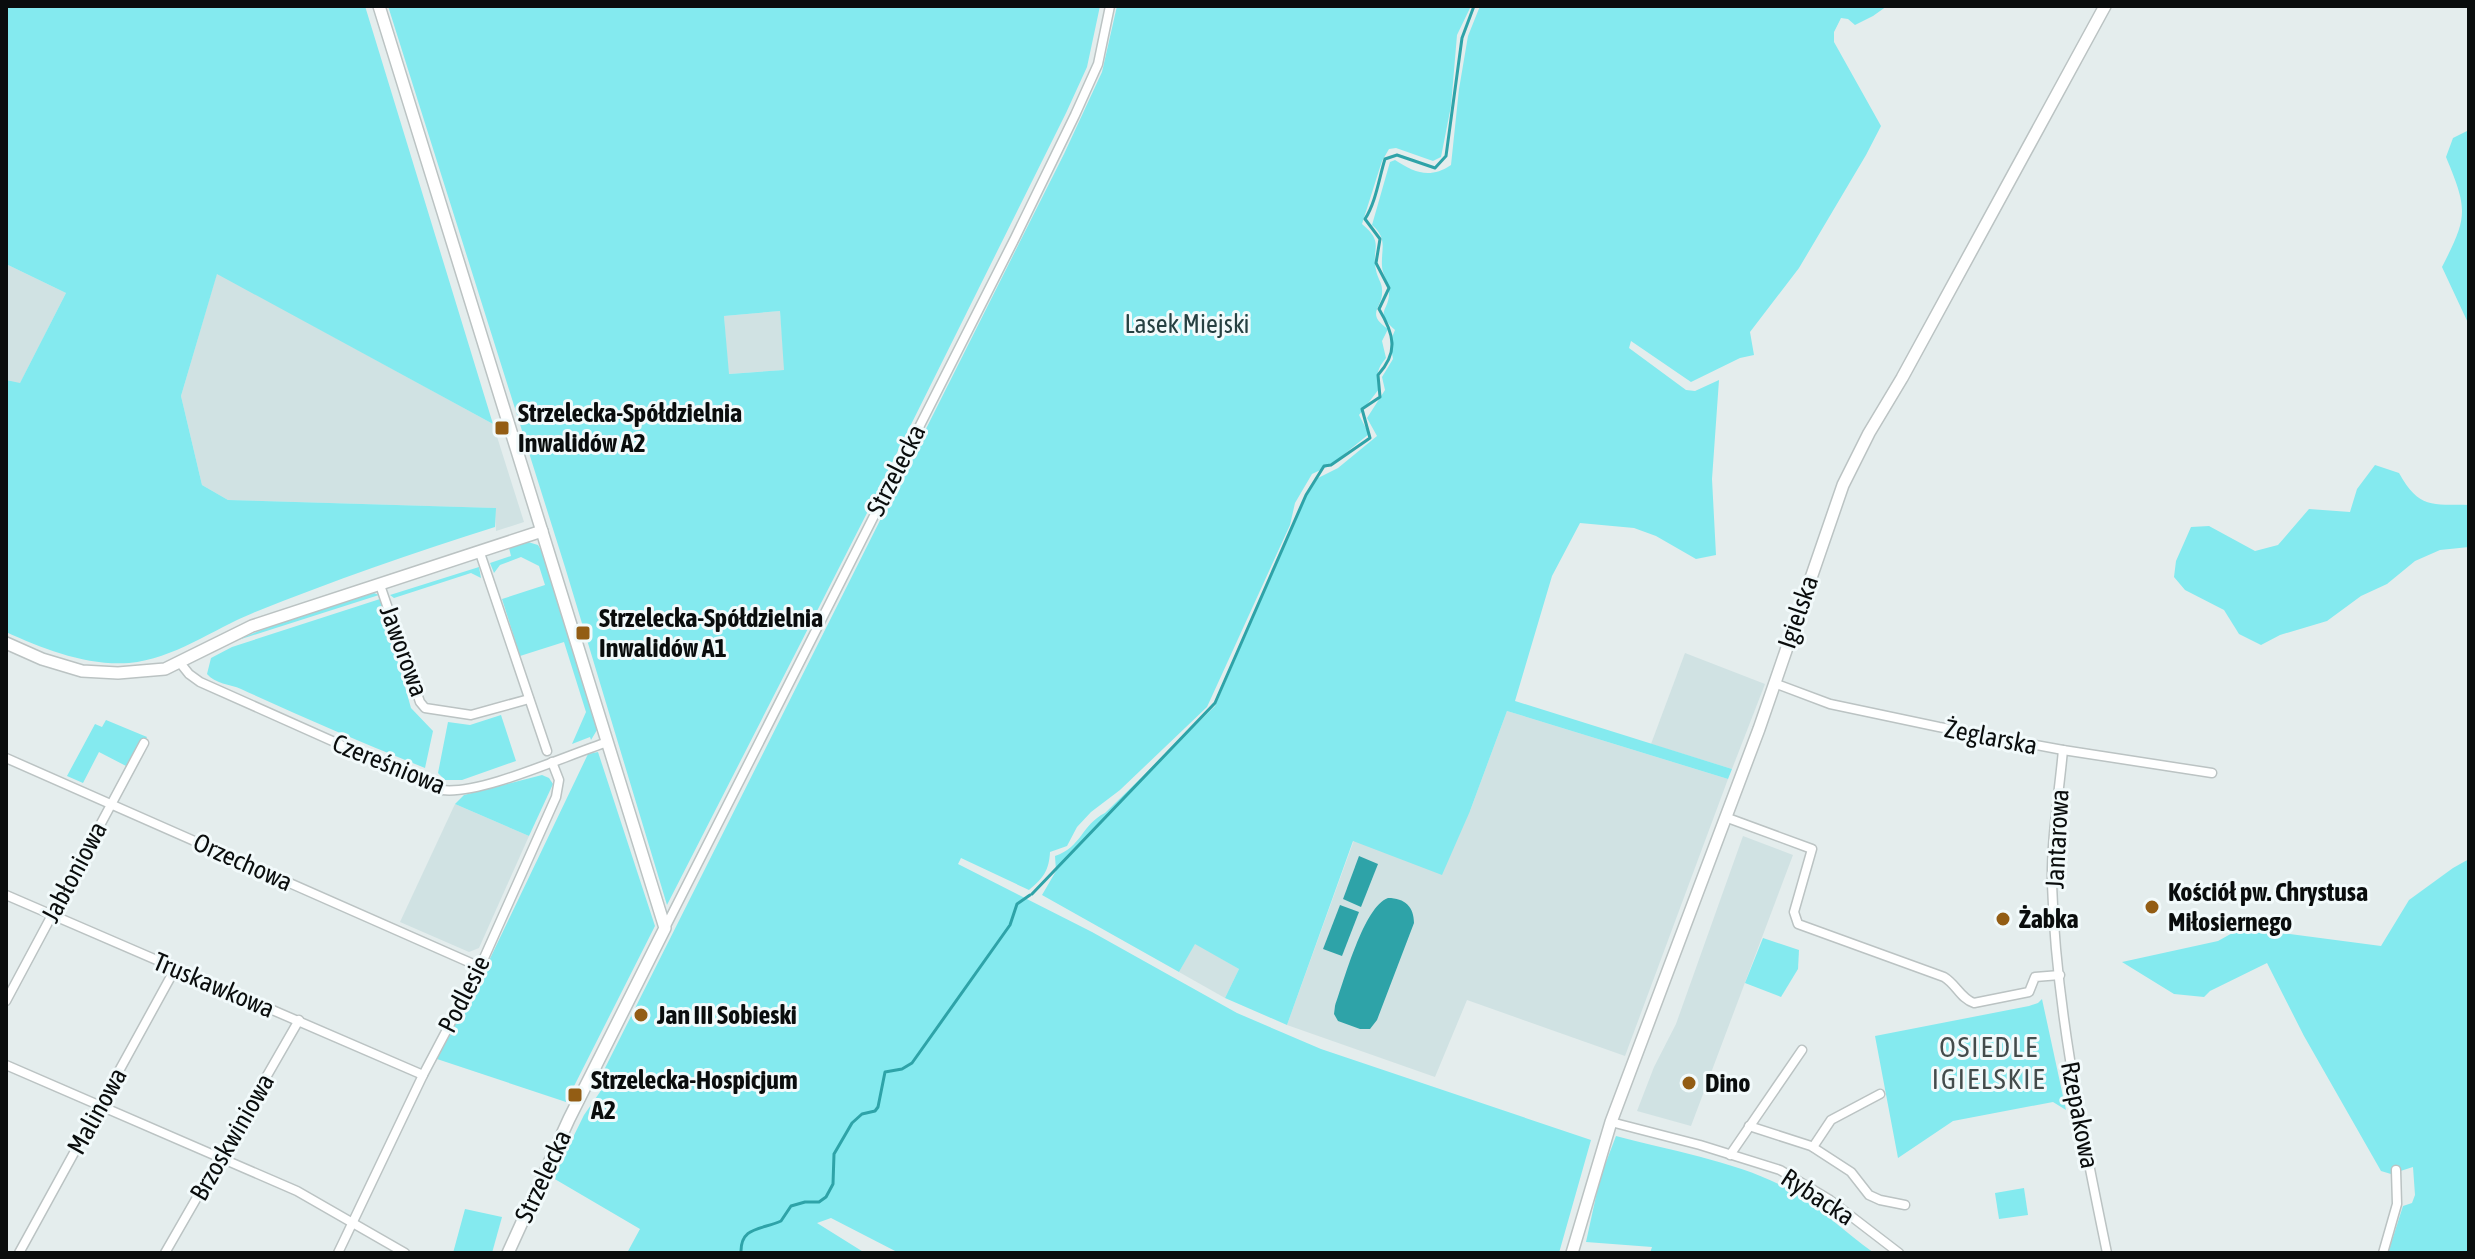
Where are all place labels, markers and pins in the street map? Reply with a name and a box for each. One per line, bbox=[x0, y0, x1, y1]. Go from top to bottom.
place label: Strzelecka-Spółdzielnia Inwalidów A2 bbox=[518, 398, 742, 458]
marker: Strzelecka-Spółdzielnia Inwalidów A2 bbox=[493, 419, 511, 437]
place label: Strzelecka-Spółdzielnia Inwalidów A1 bbox=[599, 603, 823, 663]
marker: Strzelecka-Spółdzielnia Inwalidów A1 bbox=[574, 624, 592, 642]
place label: Kościół pw. Chrystusa Miłosiernego bbox=[2168, 877, 2368, 937]
marker: Kościół pw. Chrystusa Miłosiernego bbox=[2143, 898, 2161, 916]
place label: Żabka bbox=[2019, 904, 2079, 934]
marker: Żabka bbox=[1994, 910, 2012, 928]
place label: Jan III Sobieski bbox=[656, 1000, 797, 1030]
marker: Jan III Sobieski bbox=[632, 1006, 650, 1024]
place label: Strzelecka-Hospicjum A2 bbox=[590, 1065, 798, 1125]
place label: Dino bbox=[1705, 1068, 1750, 1098]
marker: Dino bbox=[1680, 1074, 1698, 1092]
marker: Strzelecka-Hospicjum A2 bbox=[566, 1086, 584, 1104]

